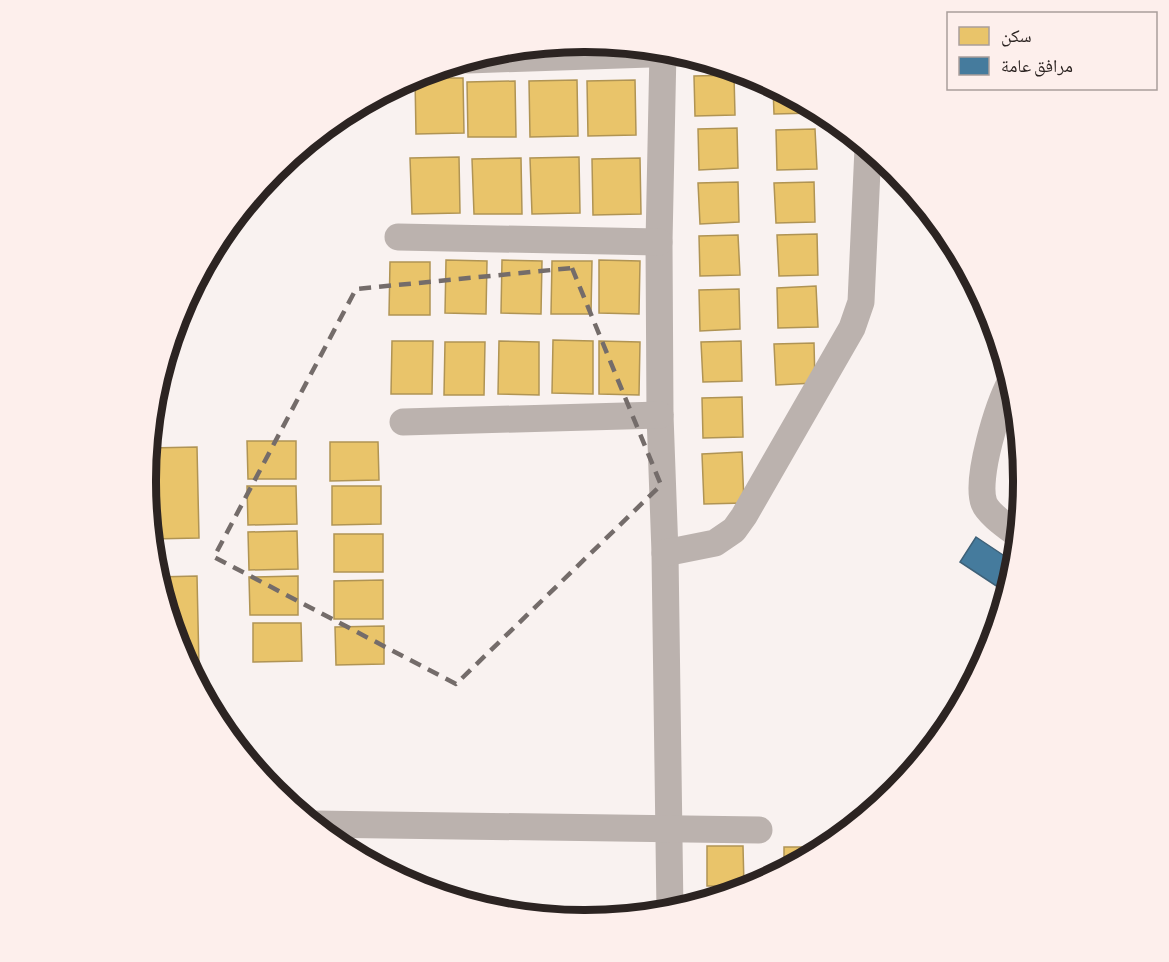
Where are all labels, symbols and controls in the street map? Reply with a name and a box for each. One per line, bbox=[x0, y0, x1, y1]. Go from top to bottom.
legend bbox=[947, 12, 1157, 90]
text: سكن bbox=[1001, 28, 1032, 47]
text: مرافق عامة bbox=[1001, 58, 1073, 77]

